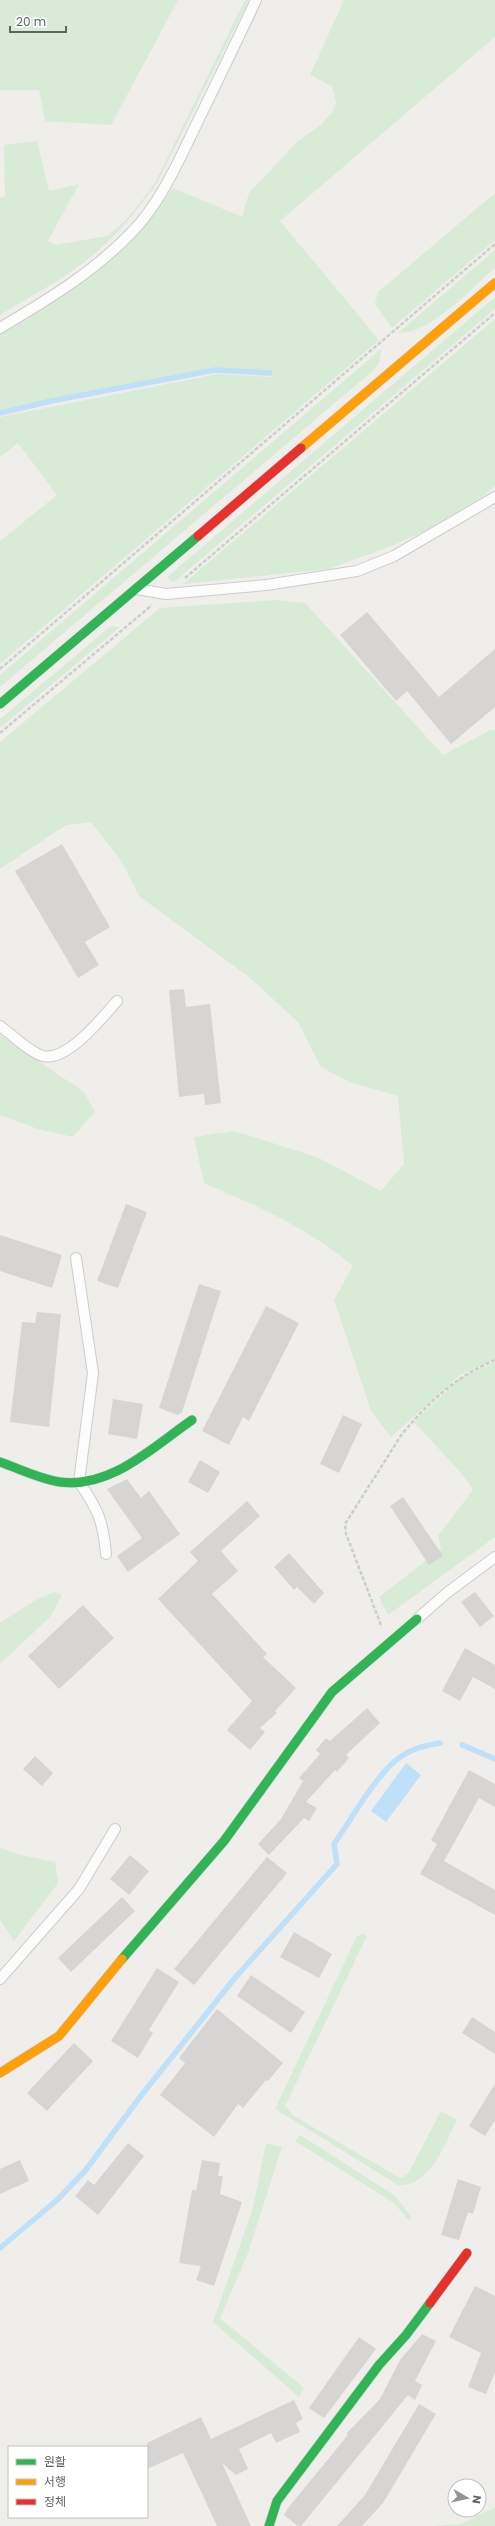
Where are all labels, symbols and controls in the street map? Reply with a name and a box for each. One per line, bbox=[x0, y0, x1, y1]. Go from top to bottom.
scale bar bbox=[10, 8, 66, 34]
text: 20 m bbox=[16, 13, 46, 30]
legend bbox=[8, 2446, 148, 2518]
text: 원활 bbox=[44, 2453, 66, 2470]
text: 서행 bbox=[44, 2473, 66, 2490]
north arrow bbox=[447, 2478, 487, 2518]
text: 정체 bbox=[44, 2493, 66, 2510]
text: N bbox=[468, 2494, 485, 2505]

